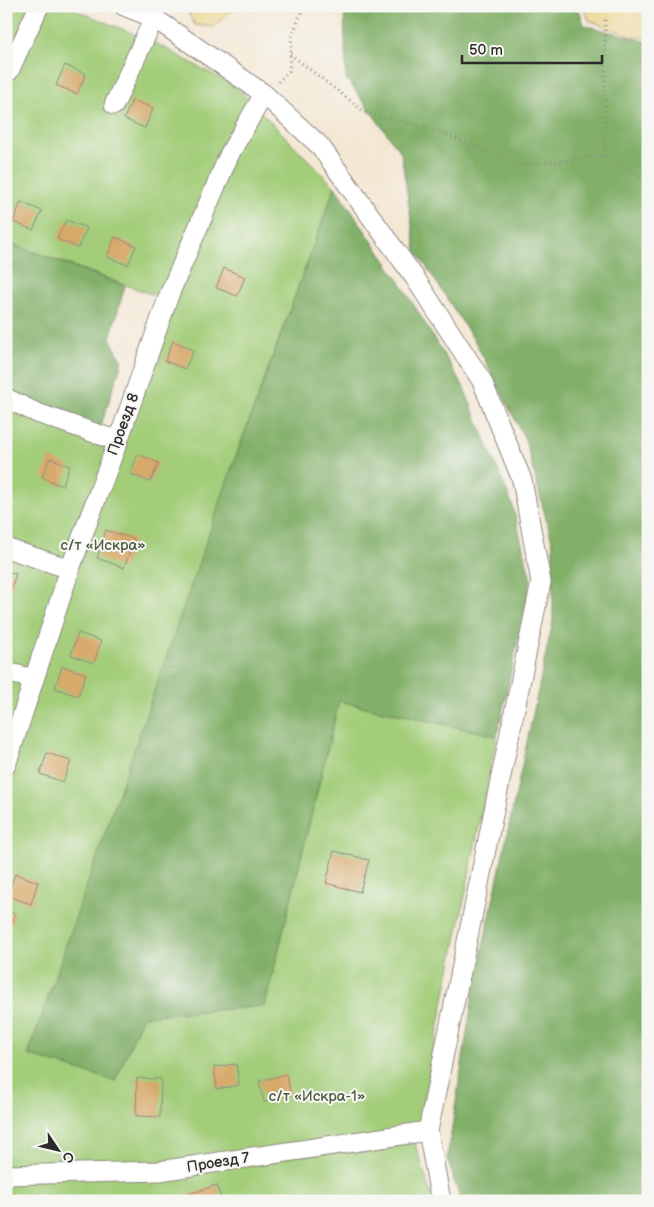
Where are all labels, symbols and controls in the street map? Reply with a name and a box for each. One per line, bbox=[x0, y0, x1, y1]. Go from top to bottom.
scale bar bbox=[462, 32, 602, 64]
text: 50 m bbox=[469, 41, 503, 60]
street label: Проезд 8 bbox=[103, 390, 144, 458]
park label: с/т «Искра» bbox=[60, 536, 146, 555]
park label: с/т «Искра-1» bbox=[269, 1087, 365, 1106]
north arrow bbox=[32, 1124, 82, 1174]
text: С bbox=[58, 1148, 78, 1166]
street label: Проезд 7 bbox=[185, 1148, 251, 1177]

